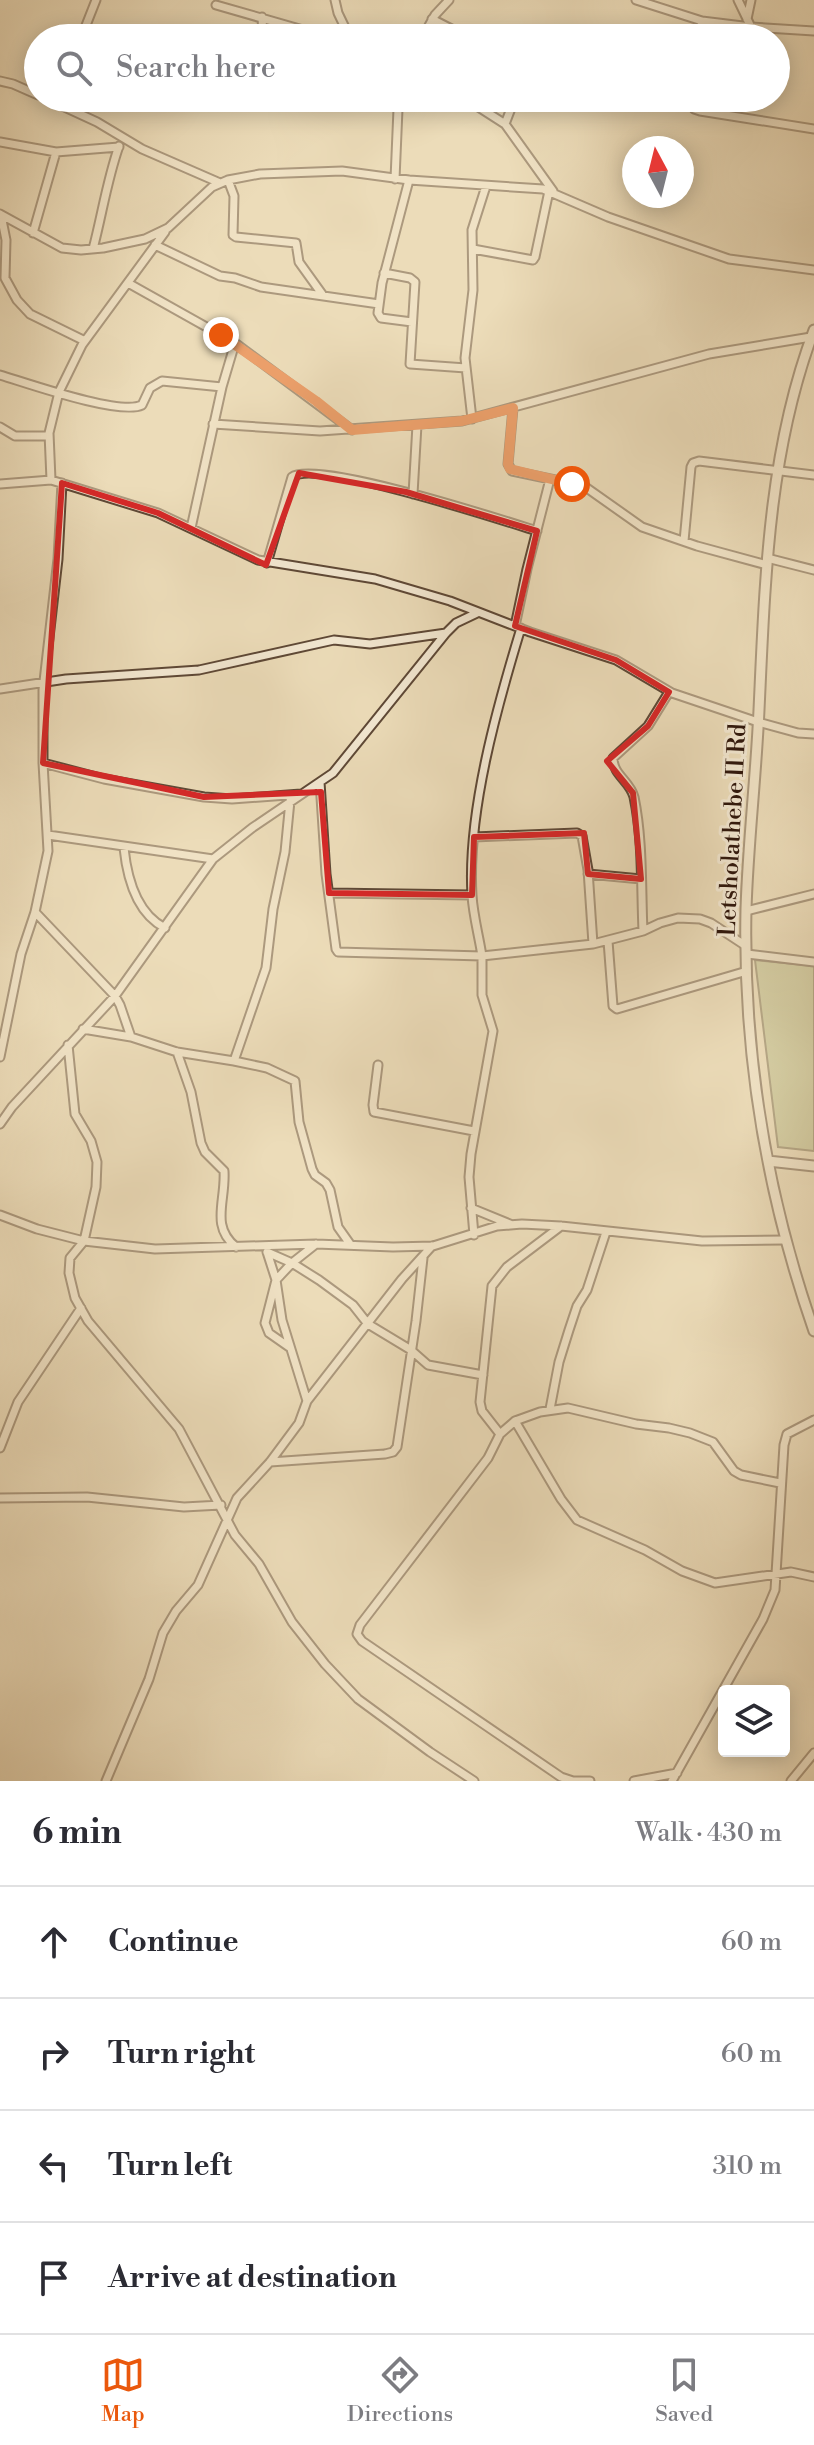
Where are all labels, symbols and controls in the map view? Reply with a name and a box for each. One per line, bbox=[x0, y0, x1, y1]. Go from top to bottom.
search box bbox=[24, 24, 790, 112]
icon: search bbox=[52, 46, 96, 90]
text: Search here bbox=[116, 49, 276, 87]
north arrow bbox=[622, 136, 694, 208]
route end bbox=[203, 317, 239, 353]
route start bbox=[554, 466, 590, 502]
street label: Letsholathebe II Rd bbox=[712, 722, 754, 937]
map controls bbox=[718, 1685, 790, 1757]
button: layers bbox=[718, 1685, 790, 1757]
text: 6 min bbox=[32, 1812, 122, 1854]
text: Walk · 430 m bbox=[635, 1817, 782, 1849]
icon: ahead bbox=[32, 1920, 76, 1964]
text: Continue bbox=[108, 1923, 239, 1961]
text: 60 m bbox=[721, 1926, 782, 1958]
icon: right bbox=[32, 2032, 76, 2076]
text: Turn right bbox=[108, 2035, 255, 2073]
text: 60 m bbox=[721, 2038, 782, 2070]
icon: left bbox=[32, 2144, 76, 2188]
text: Turn left bbox=[108, 2147, 232, 2185]
text: 310 m bbox=[713, 2150, 782, 2182]
icon: arrive bbox=[32, 2256, 76, 2300]
text: Arrive at destination bbox=[108, 2259, 397, 2297]
tab: Map bbox=[101, 2353, 145, 2428]
tab: Directions bbox=[347, 2353, 453, 2428]
tab: Saved bbox=[655, 2353, 713, 2428]

